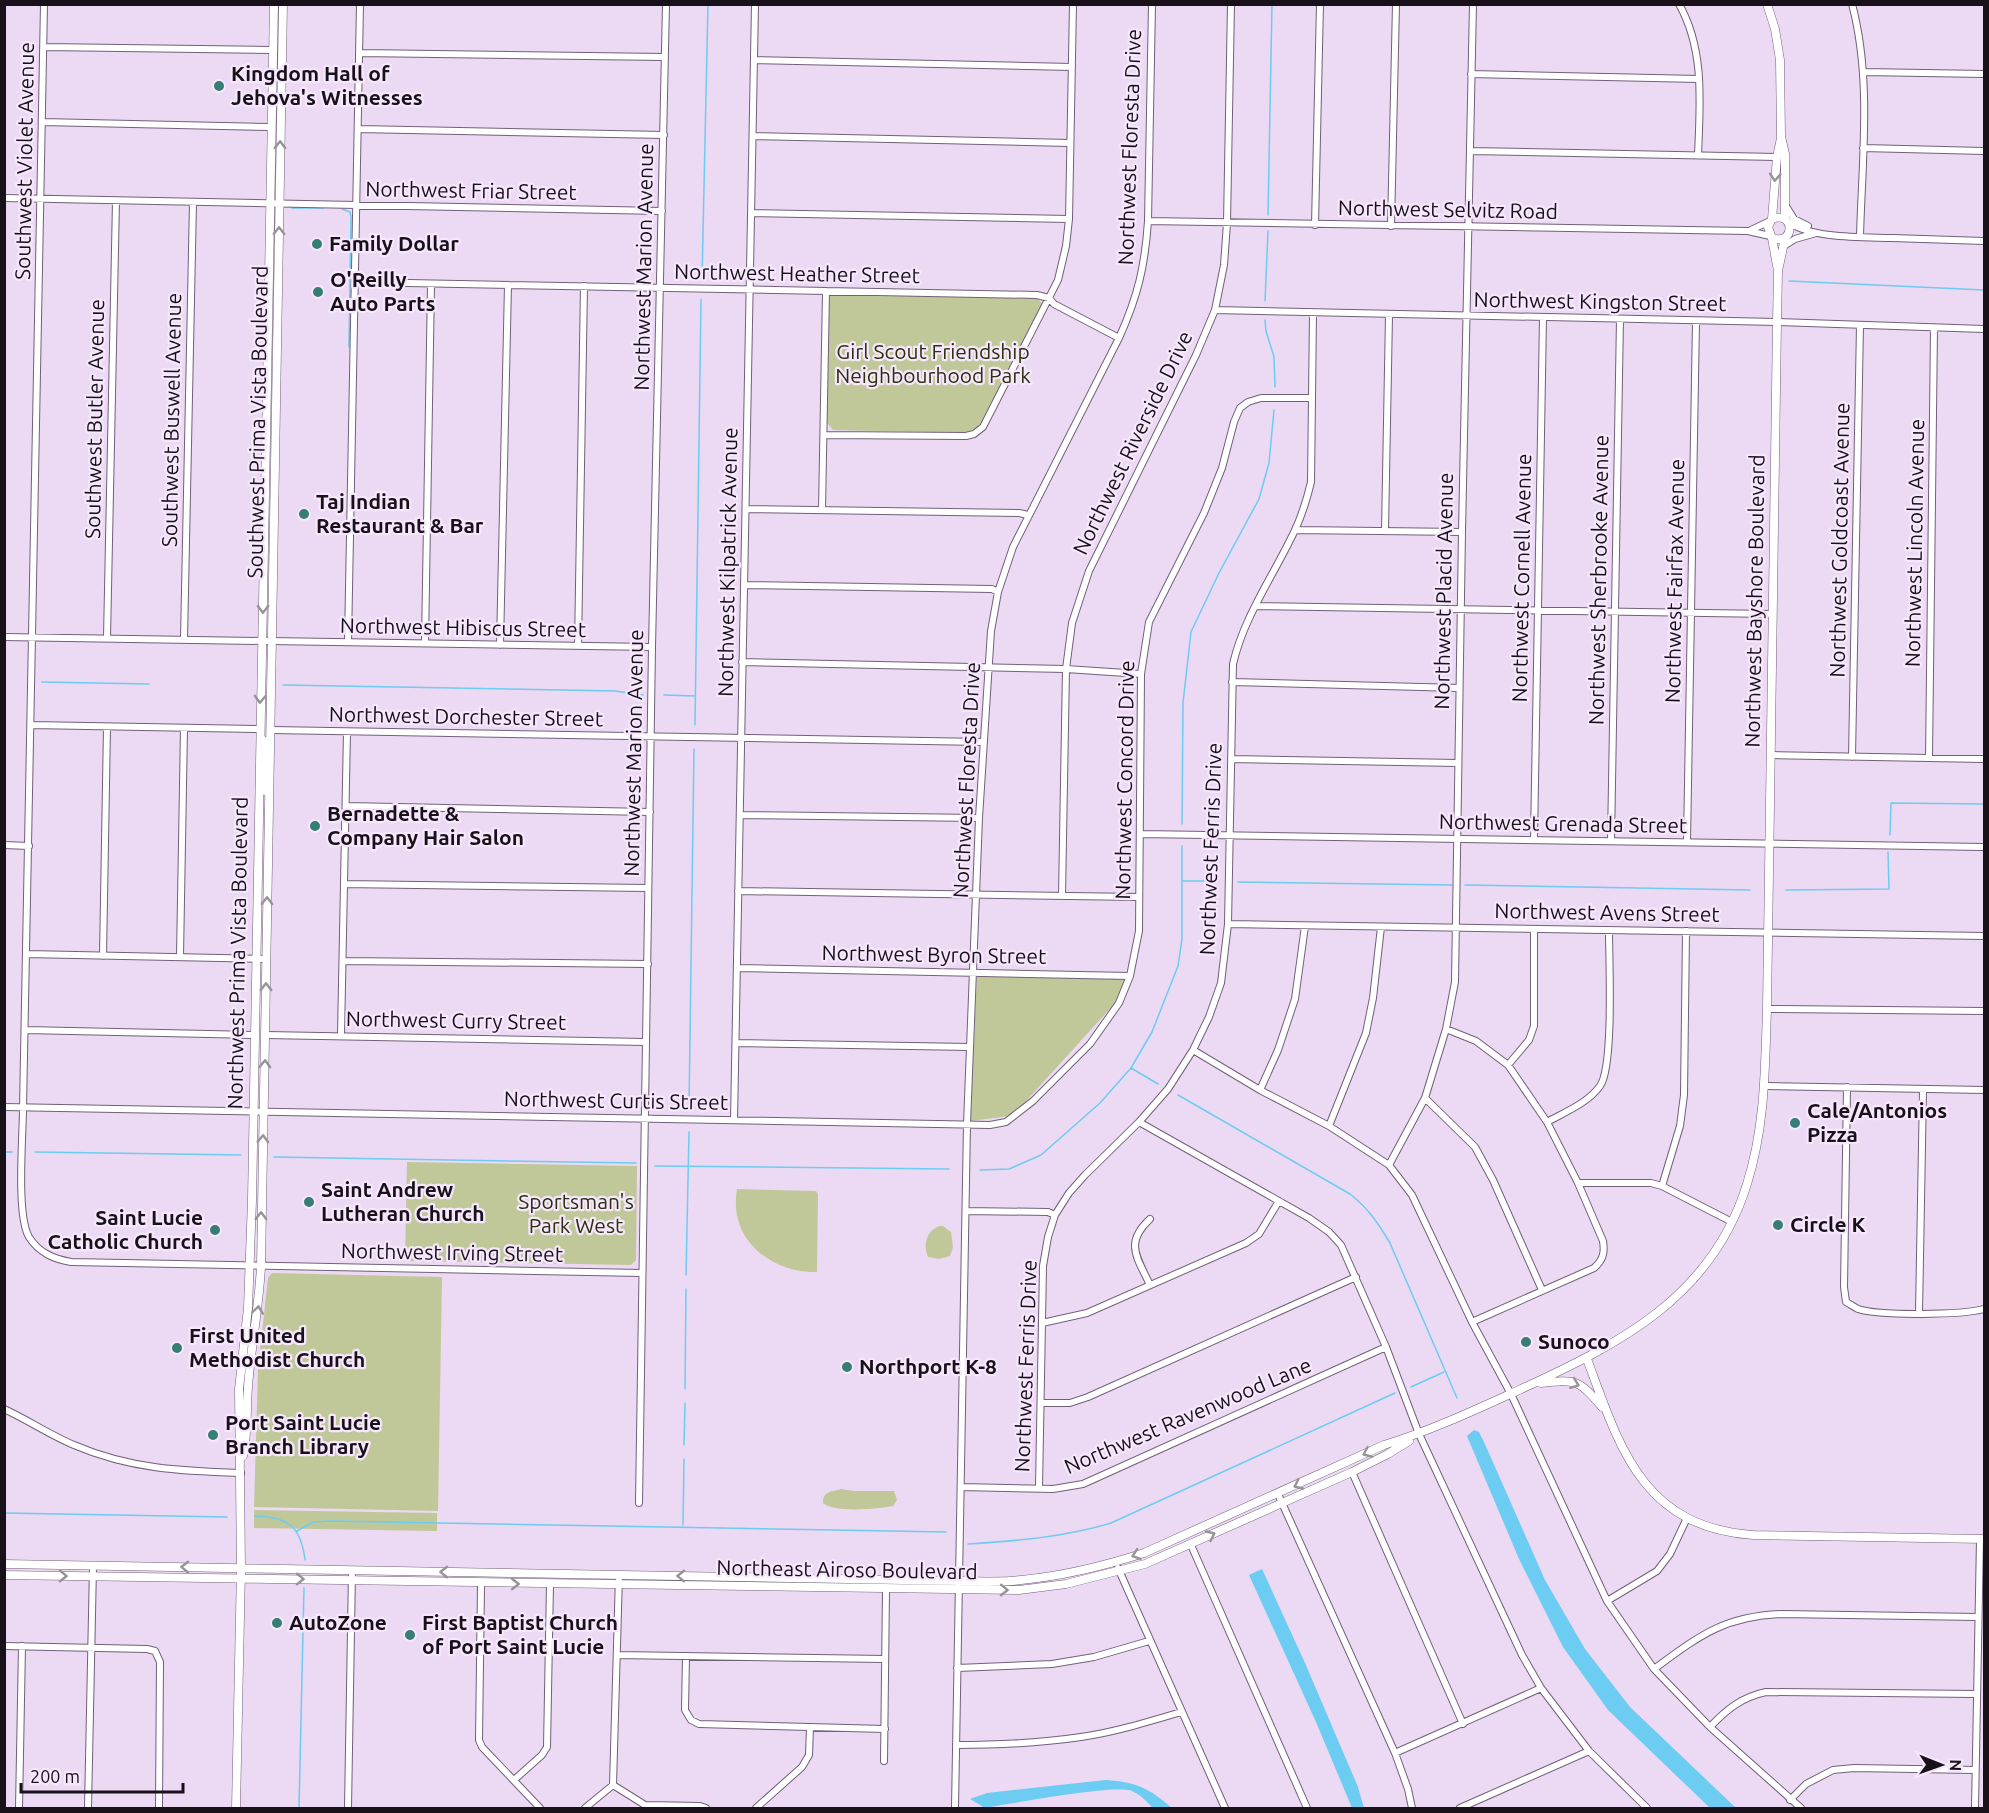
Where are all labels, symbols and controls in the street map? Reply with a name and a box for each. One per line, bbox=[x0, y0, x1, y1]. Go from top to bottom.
street label: Northwest Floresta Drive bbox=[1113, 28, 1145, 266]
street label: Southwest Violet Avenue bbox=[10, 42, 38, 280]
place label: Kingdom Hall of Jehova's Witnesses bbox=[231, 61, 423, 109]
marker: Kingdom Hall of Jehova's Witnesses bbox=[212, 79, 226, 93]
one-way arrow bbox=[274, 141, 287, 150]
street label: Northwest Marion Avenue bbox=[629, 143, 657, 391]
one-way arrow bbox=[1769, 173, 1782, 182]
street label: Northwest Friar Street bbox=[365, 176, 577, 204]
street label: Northwest Selvitz Road bbox=[1338, 195, 1558, 223]
one-way arrow bbox=[273, 226, 285, 235]
place label: Family Dollar bbox=[329, 231, 459, 255]
marker: Family Dollar bbox=[310, 237, 324, 251]
street label: Northwest Heather Street bbox=[674, 259, 920, 287]
street label: Southwest Prima Vista Boulevard bbox=[242, 265, 272, 579]
place label: O'Reilly Auto Parts bbox=[330, 267, 435, 315]
marker: O'Reilly Auto Parts bbox=[311, 285, 325, 299]
street label: Northwest Kingston Street bbox=[1473, 287, 1727, 315]
street label: Southwest Buswell Avenue bbox=[157, 293, 185, 547]
street label: Southwest Butler Avenue bbox=[80, 299, 108, 539]
street label: Northwest Riverside Drive bbox=[1067, 327, 1197, 558]
park label: Girl Scout Friendship Neighbourhood Park bbox=[835, 339, 1031, 387]
street label: Northwest Goldcoast Avenue bbox=[1825, 402, 1853, 678]
street label: Northwest Lincoln Avenue bbox=[1900, 419, 1928, 667]
street label: Northwest Kilpatrick Avenue bbox=[713, 427, 741, 697]
street label: Northwest Sherbrooke Avenue bbox=[1583, 435, 1613, 725]
street label: Northwest Cornell Avenue bbox=[1507, 453, 1535, 703]
street label: Northwest Bayshore Boulevard bbox=[1739, 454, 1769, 748]
street label: Northwest Fairfax Avenue bbox=[1660, 459, 1688, 703]
street label: Northwest Placid Avenue bbox=[1429, 472, 1457, 710]
place label: Taj Indian Restaurant & Bar bbox=[316, 489, 484, 537]
marker: Taj Indian Restaurant & Bar bbox=[297, 507, 311, 521]
one-way arrow bbox=[256, 605, 269, 614]
street label: Northwest Hibiscus Street bbox=[340, 613, 586, 641]
street label: Northwest Marion Avenue bbox=[619, 629, 647, 877]
street label: Northwest Concord Drive bbox=[1110, 660, 1138, 900]
street label: Northwest Floresta Drive bbox=[948, 661, 984, 899]
one-way arrow bbox=[254, 695, 267, 704]
street label: Northwest Dorchester Street bbox=[329, 702, 603, 730]
street label: Northwest Ferris Drive bbox=[1194, 742, 1226, 956]
street label: Northwest Prima Vista Boulevard bbox=[222, 796, 252, 1110]
place label: Bernadette & Company Hair Salon bbox=[327, 801, 524, 849]
street label: Northwest Grenada Street bbox=[1439, 809, 1687, 837]
marker: Bernadette & Company Hair Salon bbox=[308, 819, 322, 833]
one-way arrow bbox=[261, 896, 273, 905]
street label: Northwest Avens Street bbox=[1494, 898, 1720, 926]
street label: Northwest Byron Street bbox=[822, 940, 1047, 968]
one-way arrow bbox=[260, 983, 272, 992]
street label: Northwest Curry Street bbox=[346, 1006, 566, 1034]
one-way arrow bbox=[259, 1059, 271, 1068]
street label: Northwest Curtis Street bbox=[504, 1086, 728, 1114]
place label: Cale/Antonios Pizza bbox=[1807, 1098, 1947, 1146]
marker: Cale/Antonios Pizza bbox=[1788, 1116, 1802, 1130]
one-way arrow bbox=[256, 1134, 269, 1143]
place label: Saint Andrew Lutheran Church bbox=[321, 1177, 484, 1225]
park label: Sportsman's Park West bbox=[518, 1189, 634, 1237]
marker: Saint Andrew Lutheran Church bbox=[302, 1195, 316, 1209]
place label: Saint Lucie Catholic Church bbox=[47, 1205, 203, 1253]
one-way arrow bbox=[255, 1211, 267, 1220]
place label: Circle K bbox=[1790, 1212, 1865, 1236]
marker: Circle K bbox=[1771, 1218, 1785, 1232]
marker: Saint Lucie Catholic Church bbox=[208, 1223, 222, 1237]
street label: Northwest Irving Street bbox=[341, 1238, 563, 1266]
street label: Northwest Ferris Drive bbox=[1009, 1259, 1041, 1473]
one-way arrow bbox=[251, 1306, 263, 1315]
place label: First United Methodist Church bbox=[189, 1323, 365, 1371]
place label: Sunoco bbox=[1538, 1329, 1610, 1353]
marker: Sunoco bbox=[1519, 1335, 1533, 1349]
marker: First United Methodist Church bbox=[170, 1341, 184, 1355]
street label: Northwest Ravenwood Lane bbox=[1060, 1352, 1315, 1478]
place label: Northport K-8 bbox=[859, 1354, 997, 1378]
marker: Northport K-8 bbox=[840, 1360, 854, 1374]
one-way arrow bbox=[1570, 1377, 1580, 1390]
place label: Port Saint Lucie Branch Library bbox=[225, 1410, 381, 1458]
marker: Port Saint Lucie Branch Library bbox=[206, 1428, 220, 1442]
one-way arrow bbox=[1363, 1445, 1374, 1457]
one-way arrow bbox=[1293, 1477, 1304, 1489]
one-way arrow bbox=[1205, 1530, 1216, 1542]
one-way arrow bbox=[1131, 1548, 1142, 1561]
street label: Northeast Airoso Boulevard bbox=[716, 1555, 978, 1583]
one-way arrow bbox=[180, 1561, 189, 1574]
one-way arrow bbox=[440, 1566, 449, 1579]
one-way arrow bbox=[58, 1570, 67, 1582]
one-way arrow bbox=[677, 1570, 686, 1582]
one-way arrow bbox=[295, 1573, 304, 1586]
one-way arrow bbox=[511, 1578, 520, 1591]
one-way arrow bbox=[1000, 1584, 1009, 1596]
place label: AutoZone bbox=[289, 1610, 387, 1634]
place label: First Baptist Church of Port Saint Lucie bbox=[422, 1610, 618, 1658]
marker: AutoZone bbox=[270, 1616, 284, 1630]
marker: First Baptist Church of Port Saint Lucie bbox=[403, 1628, 417, 1642]
north arrow bbox=[1911, 1735, 1971, 1795]
scale bar bbox=[21, 1756, 183, 1794]
text: N bbox=[1947, 1759, 1965, 1771]
text: 200 m bbox=[30, 1766, 80, 1786]

